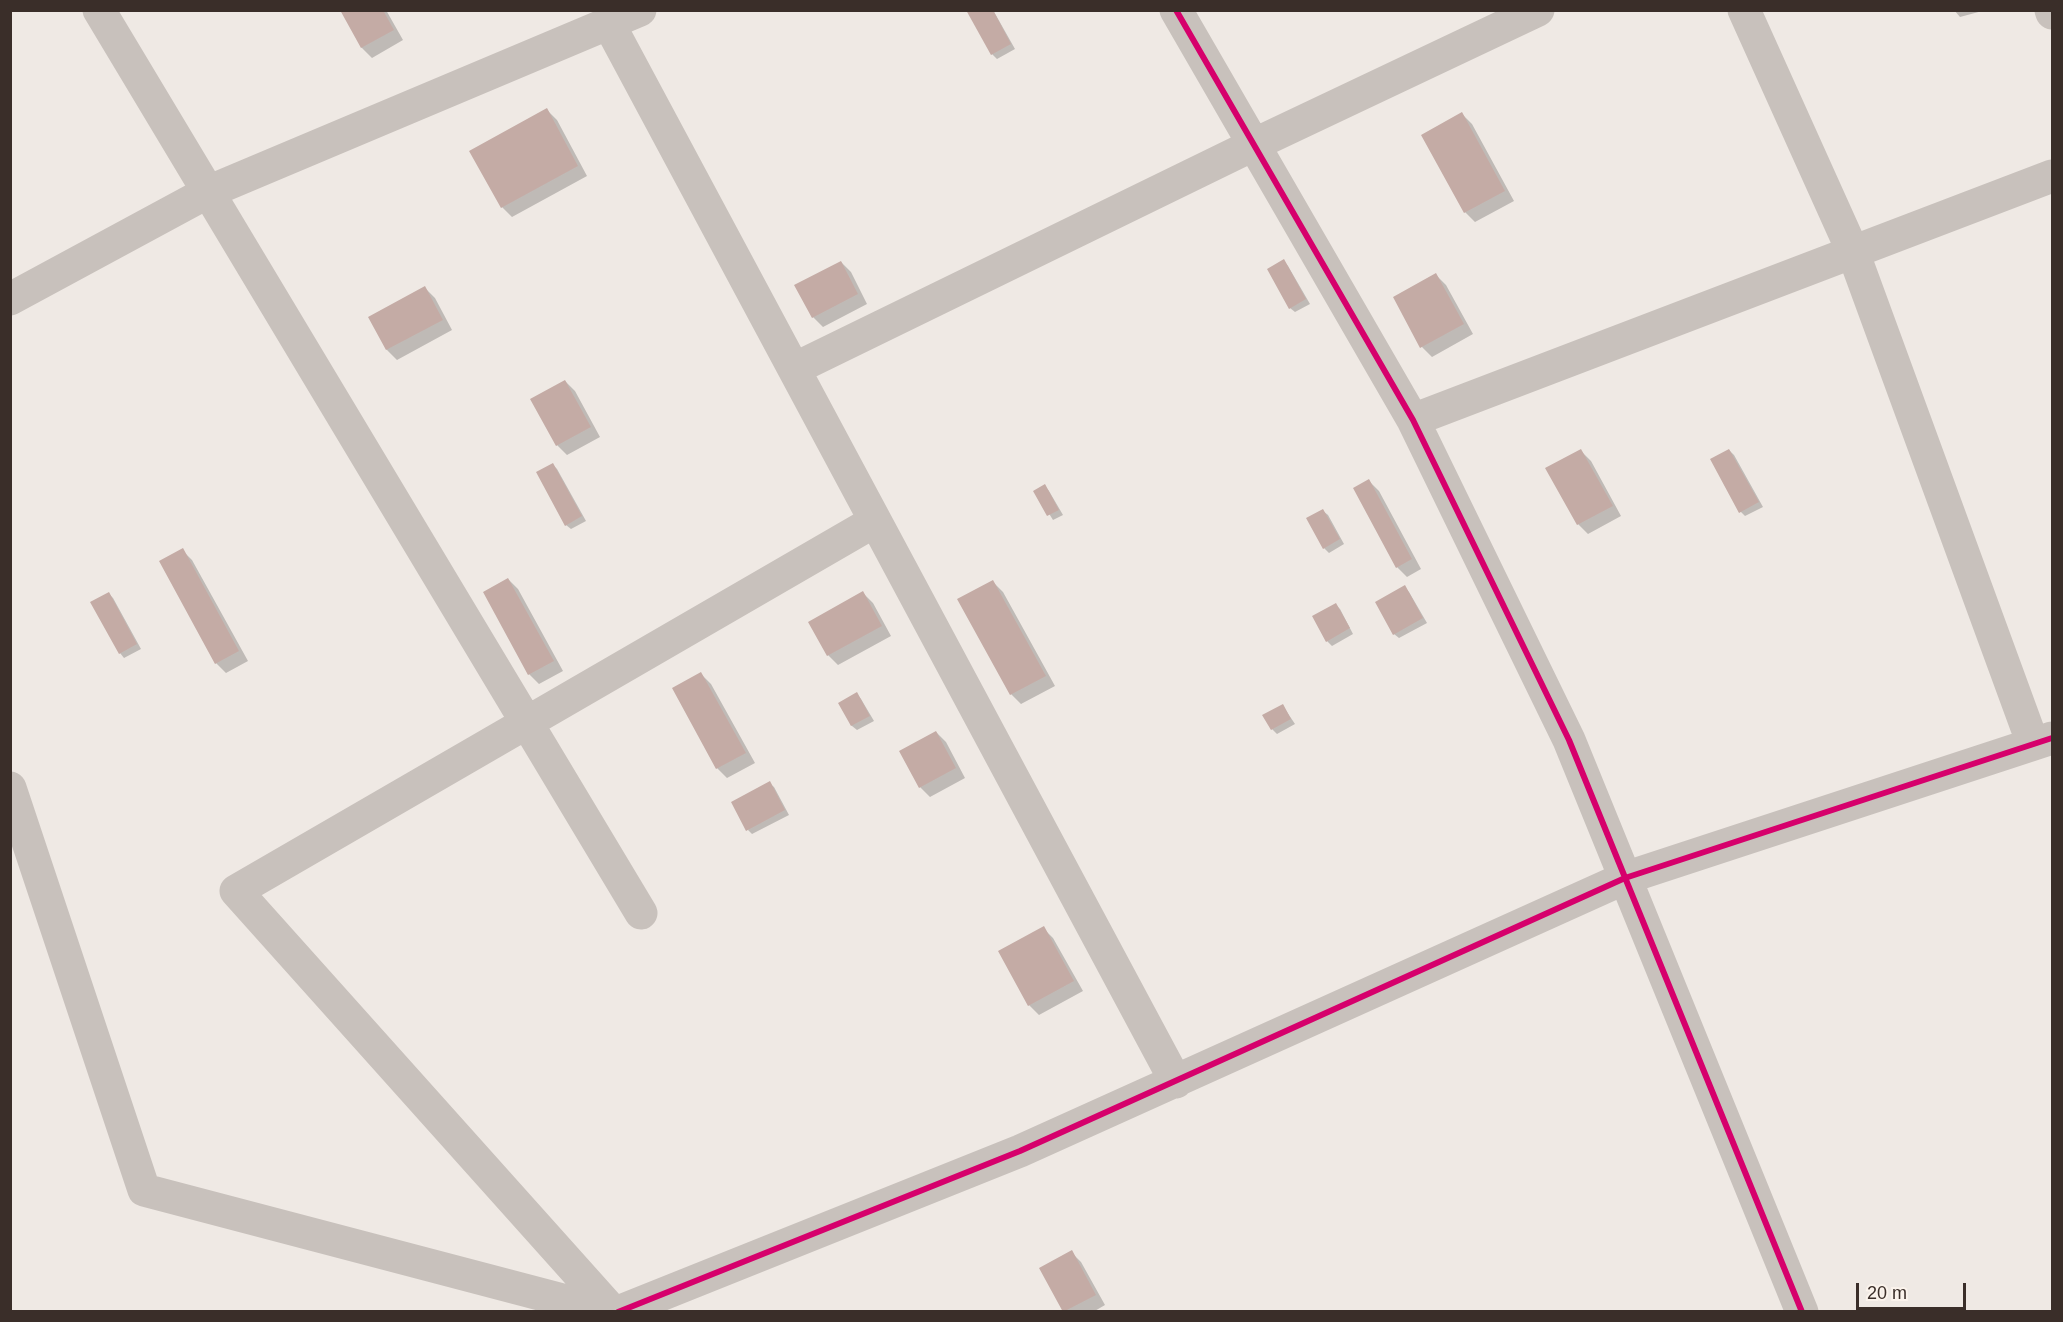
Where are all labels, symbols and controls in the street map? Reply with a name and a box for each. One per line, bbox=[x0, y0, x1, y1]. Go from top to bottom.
scale bar bbox=[1859, 1271, 1968, 1309]
text: 20 m bbox=[1867, 1283, 1907, 1303]

